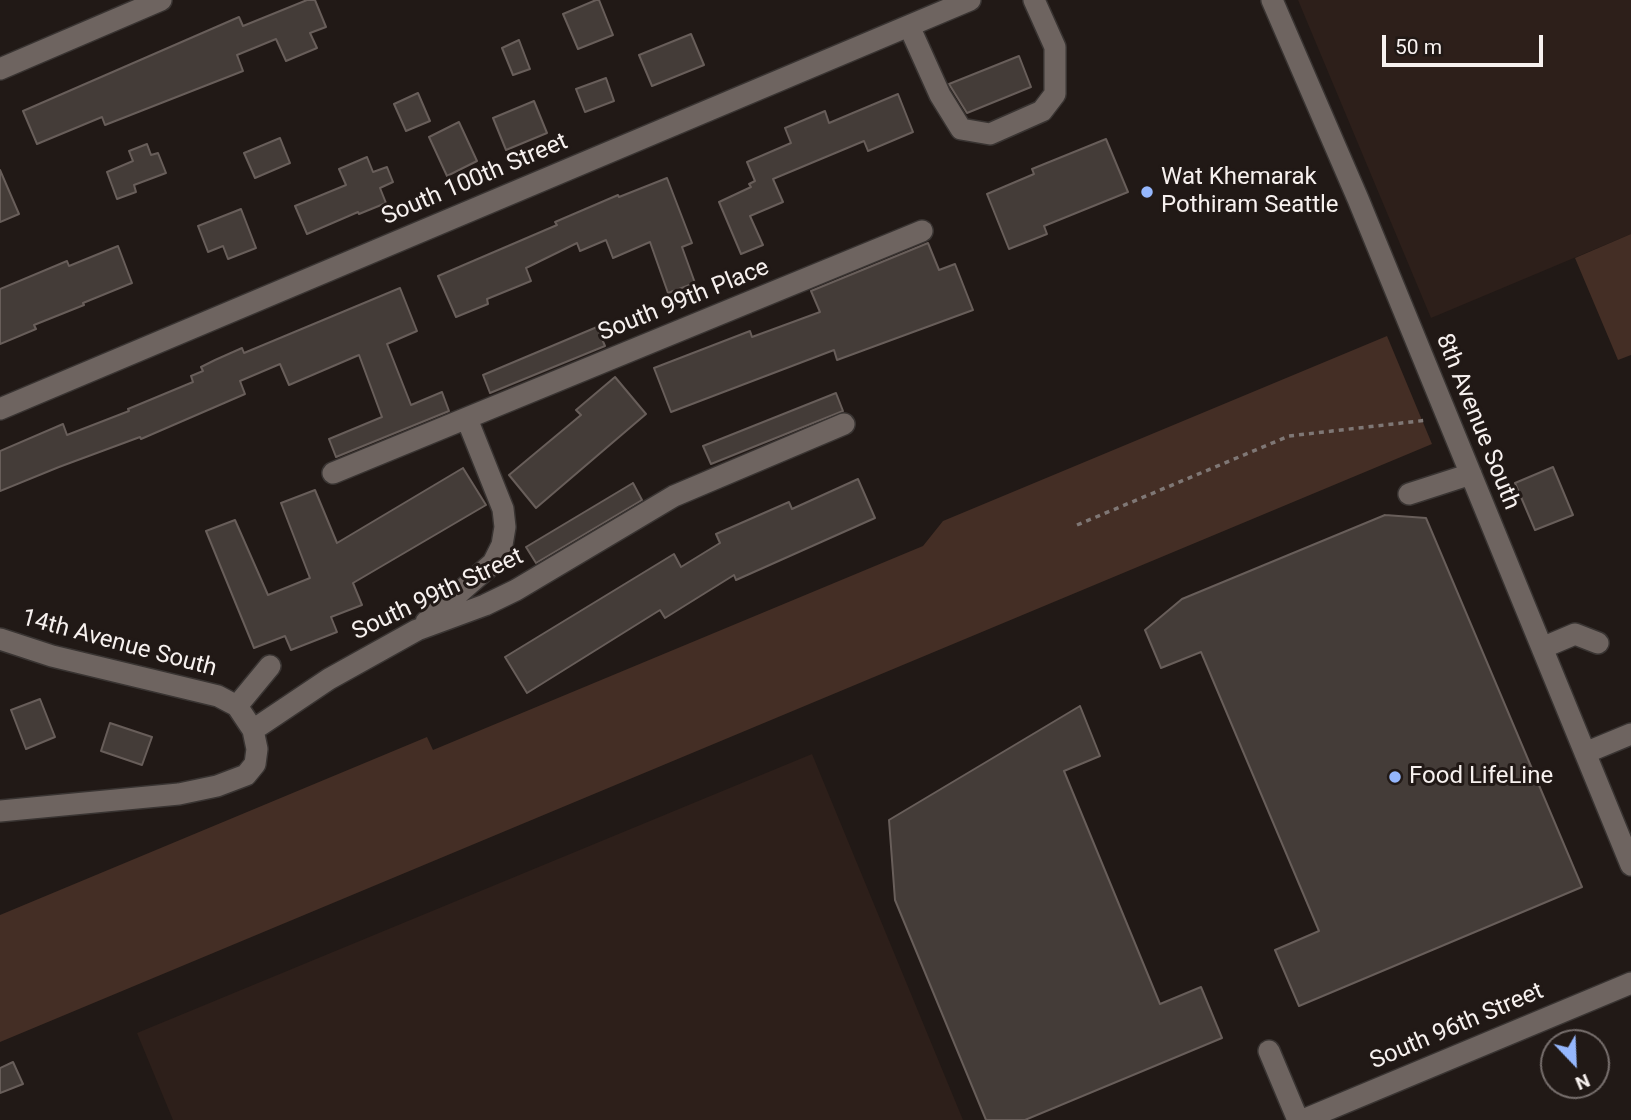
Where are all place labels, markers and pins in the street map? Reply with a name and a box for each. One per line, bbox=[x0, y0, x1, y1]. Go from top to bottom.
place label: Wat Khemarak Pothiram Seattle bbox=[1161, 164, 1339, 220]
marker: Wat Khemarak Pothiram Seattle bbox=[1139, 184, 1155, 200]
place label: Food LifeLine bbox=[1409, 763, 1553, 791]
marker: Food LifeLine bbox=[1387, 769, 1403, 785]

